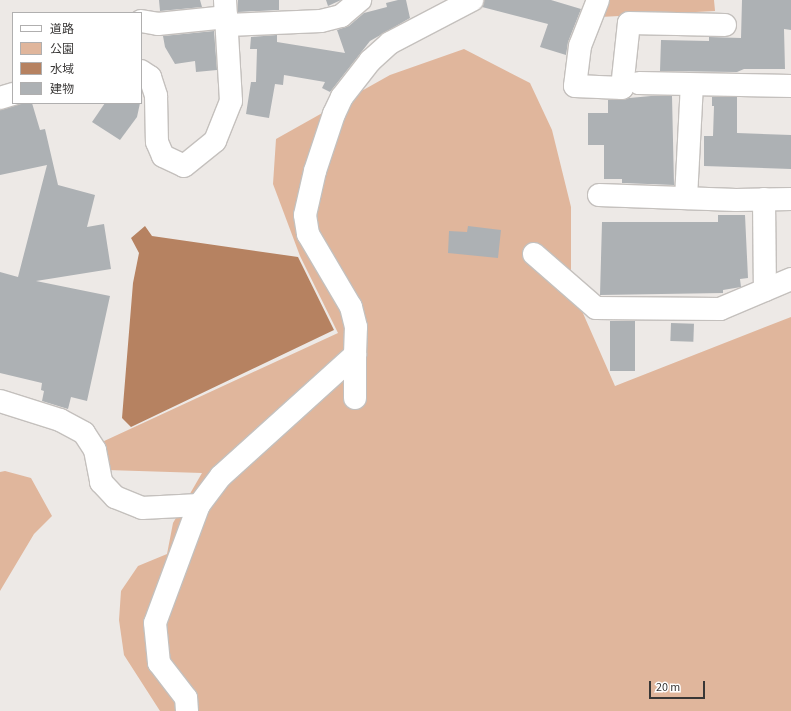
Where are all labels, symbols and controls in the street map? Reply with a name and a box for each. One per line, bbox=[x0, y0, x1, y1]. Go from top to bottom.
legend bbox=[12, 12, 142, 104]
text: 道路 bbox=[50, 21, 74, 38]
text: 公園 bbox=[50, 41, 74, 58]
text: 水域 bbox=[50, 61, 74, 78]
text: 建物 bbox=[50, 81, 74, 98]
scale bar bbox=[651, 673, 707, 699]
text: 20 m bbox=[656, 679, 680, 696]

